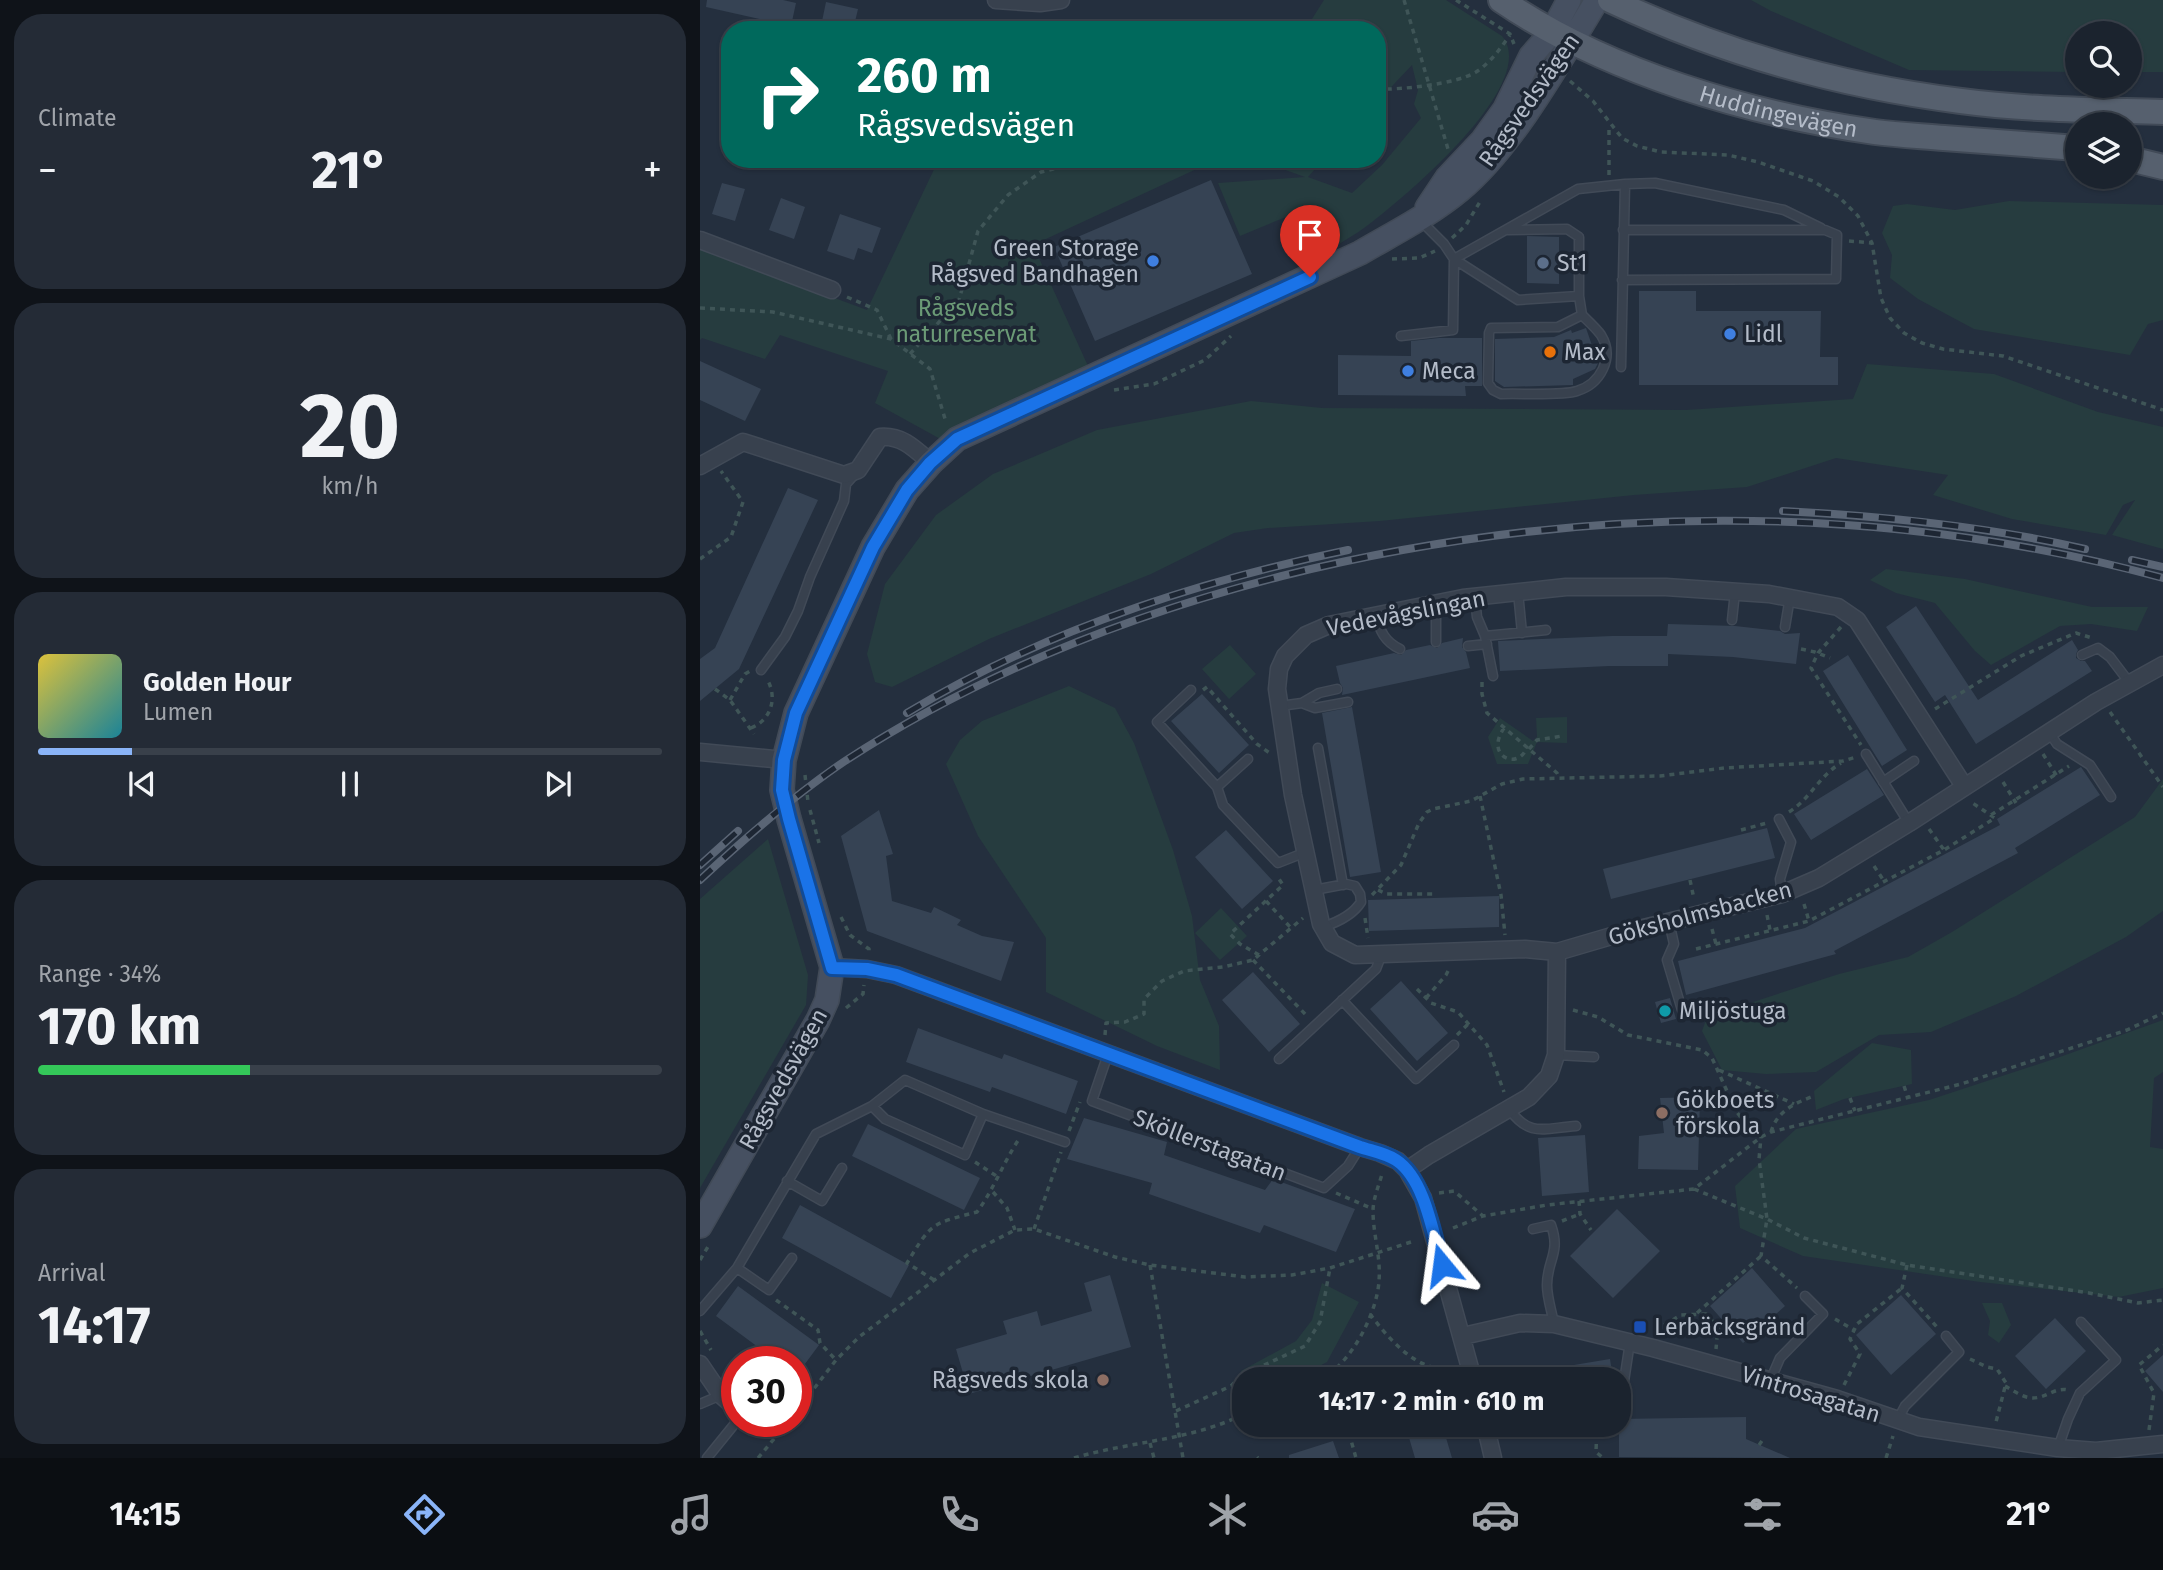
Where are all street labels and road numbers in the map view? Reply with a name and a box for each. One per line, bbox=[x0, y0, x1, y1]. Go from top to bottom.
street label: Rågsvedsvägen bbox=[1473, 28, 1585, 172]
street label: Huddingevägen bbox=[1696, 79, 1860, 143]
street label: Vedevågslingan bbox=[1324, 584, 1488, 642]
street label: Göksholmsbacken bbox=[1605, 875, 1795, 951]
street label: Rågsvedsvägen bbox=[733, 1004, 833, 1154]
street label: Sköllerstagatan bbox=[1130, 1103, 1290, 1187]
street label: Vintrosagatan bbox=[1738, 1360, 1884, 1428]

